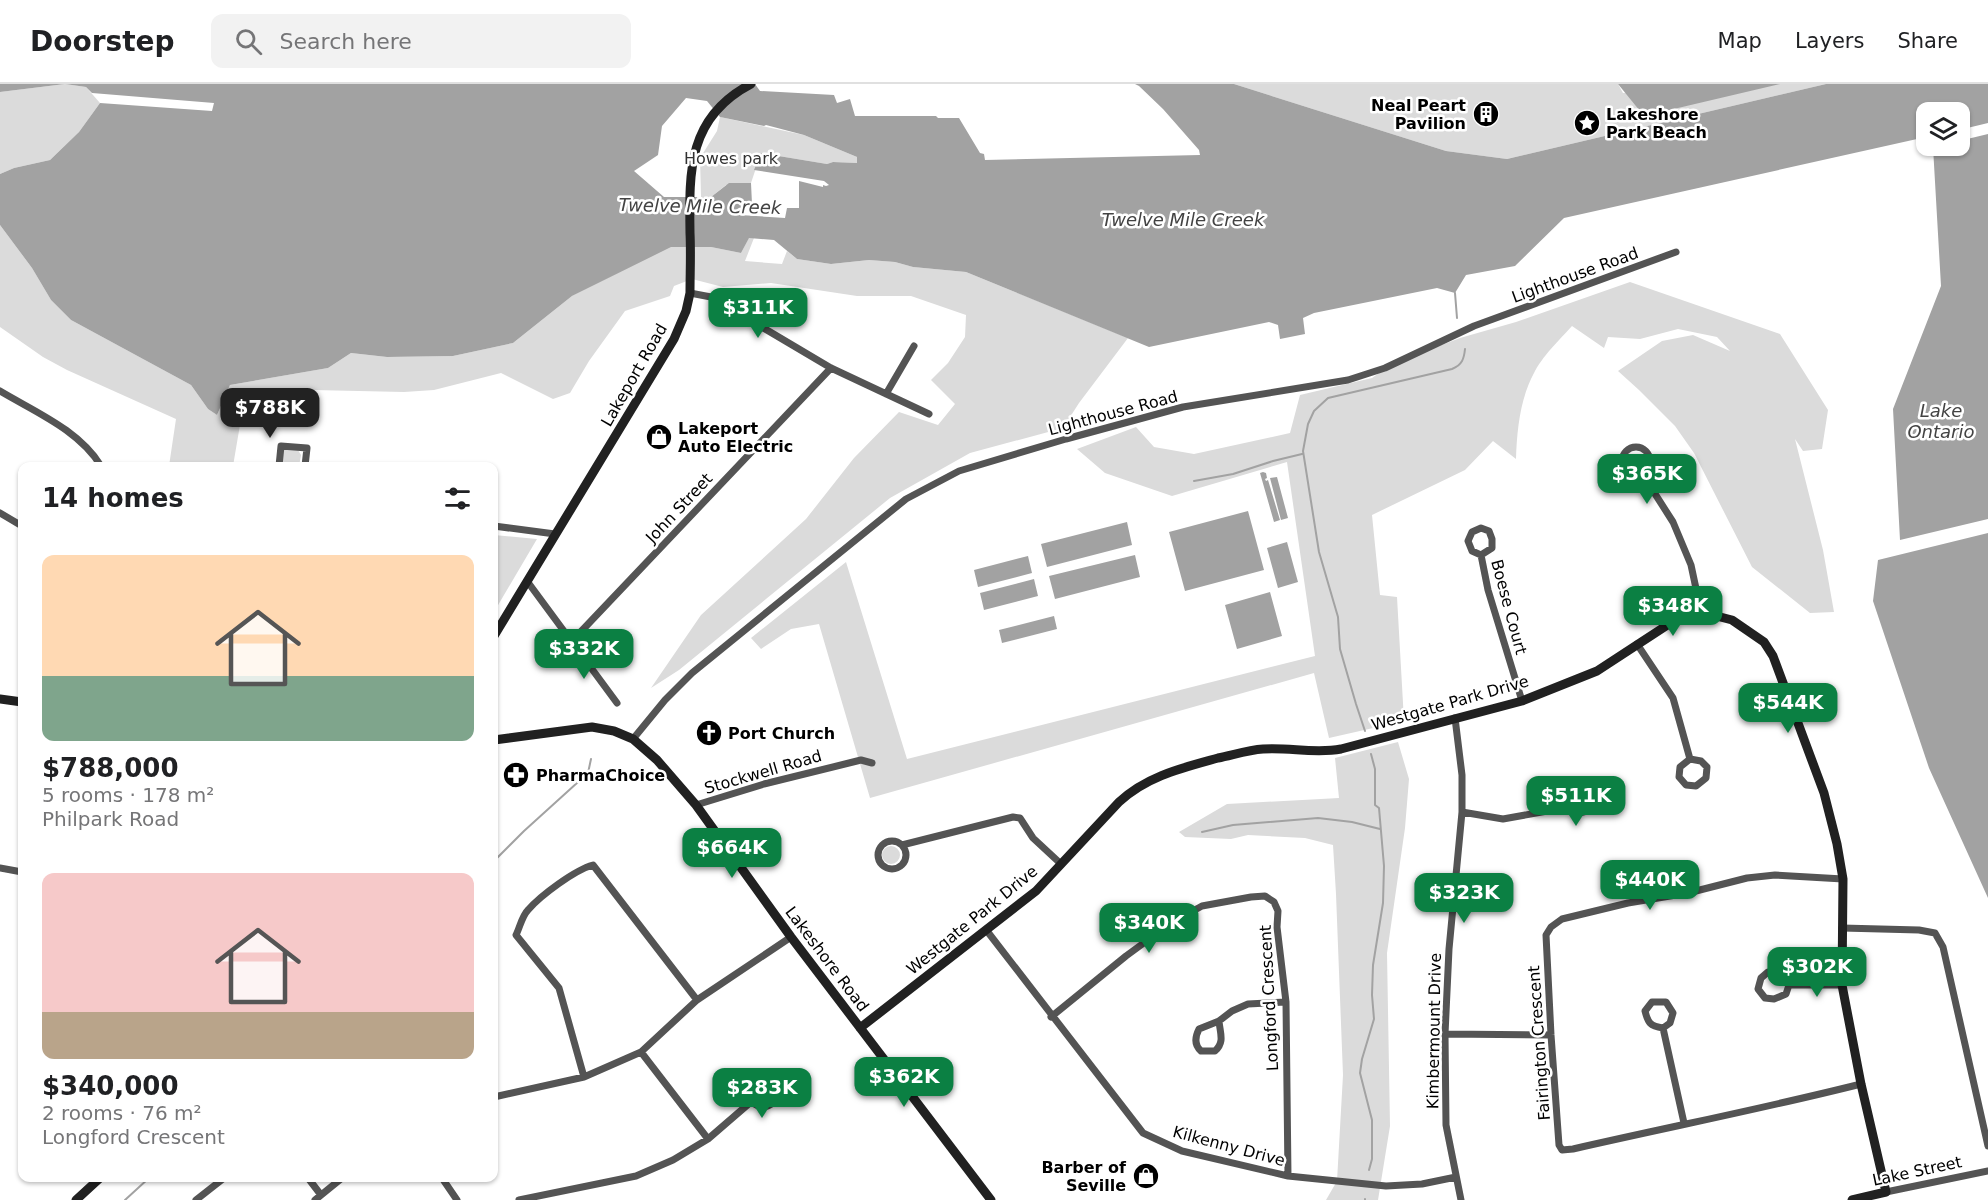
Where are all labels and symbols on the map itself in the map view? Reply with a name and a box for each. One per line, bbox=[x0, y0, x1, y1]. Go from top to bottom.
place label: Neal Peart Pavilion bbox=[1371, 96, 1466, 133]
building icon: Neal Peart Pavilion bbox=[1471, 99, 1501, 129]
place label: Lakeshore Park Beach bbox=[1606, 105, 1707, 142]
place icon: Lakeshore Park Beach bbox=[1572, 108, 1602, 138]
park label: Howes park bbox=[684, 149, 779, 168]
water label: Twelve Mile Creek bbox=[619, 194, 783, 218]
water label: Twelve Mile Creek bbox=[1102, 209, 1266, 230]
street label: Lighthouse Road bbox=[1509, 243, 1641, 307]
pin: $311K bbox=[716, 288, 800, 339]
street label: Lakeport Road bbox=[597, 320, 671, 430]
street label: Lighthouse Road bbox=[1046, 387, 1180, 439]
pin: $788K bbox=[228, 388, 312, 439]
water label: Lake Ontario bbox=[1907, 400, 1975, 442]
place label: Lakeport Auto Electric bbox=[678, 419, 793, 456]
shop icon: Lakeport Auto Electric bbox=[644, 422, 674, 452]
pin: $365K bbox=[1605, 454, 1689, 505]
street label: John Street bbox=[641, 469, 716, 548]
street label: Boese Court bbox=[1487, 557, 1531, 657]
pin: $348K bbox=[1631, 586, 1715, 637]
pin: $332K bbox=[542, 629, 626, 680]
street label: Westgate Park Drive bbox=[1369, 671, 1531, 735]
pin: $544K bbox=[1746, 683, 1830, 734]
church icon: Port Church bbox=[694, 718, 724, 748]
place label: Port Church bbox=[728, 724, 835, 743]
street label: Stockwell Road bbox=[702, 746, 824, 798]
pharmacy icon: PharmaChoice bbox=[501, 760, 531, 790]
place label: PharmaChoice bbox=[536, 766, 665, 785]
pin: $511K bbox=[1534, 776, 1618, 827]
pin: $664K bbox=[690, 828, 774, 879]
pin: $440K bbox=[1608, 860, 1692, 911]
street label: Westgate Park Drive bbox=[903, 861, 1041, 979]
pin: $323K bbox=[1422, 873, 1506, 924]
street label: Lakeshore Road bbox=[781, 903, 873, 1015]
pin: $340K bbox=[1107, 903, 1191, 954]
street label: Longford Crescent bbox=[1256, 924, 1282, 1072]
pin: $302K bbox=[1775, 947, 1859, 998]
street label: Kimbermount Drive bbox=[1423, 953, 1445, 1109]
street label: Fairington Crescent bbox=[1524, 965, 1554, 1121]
pin: $362K bbox=[862, 1057, 946, 1108]
pin: $283K bbox=[720, 1068, 804, 1119]
street label: Kilkenny Drive bbox=[1171, 1122, 1287, 1170]
street label: Lake Street bbox=[1871, 1152, 1963, 1190]
place label: Barber of Seville bbox=[1041, 1158, 1127, 1195]
shop icon: Barber of Seville bbox=[1131, 1161, 1161, 1191]

